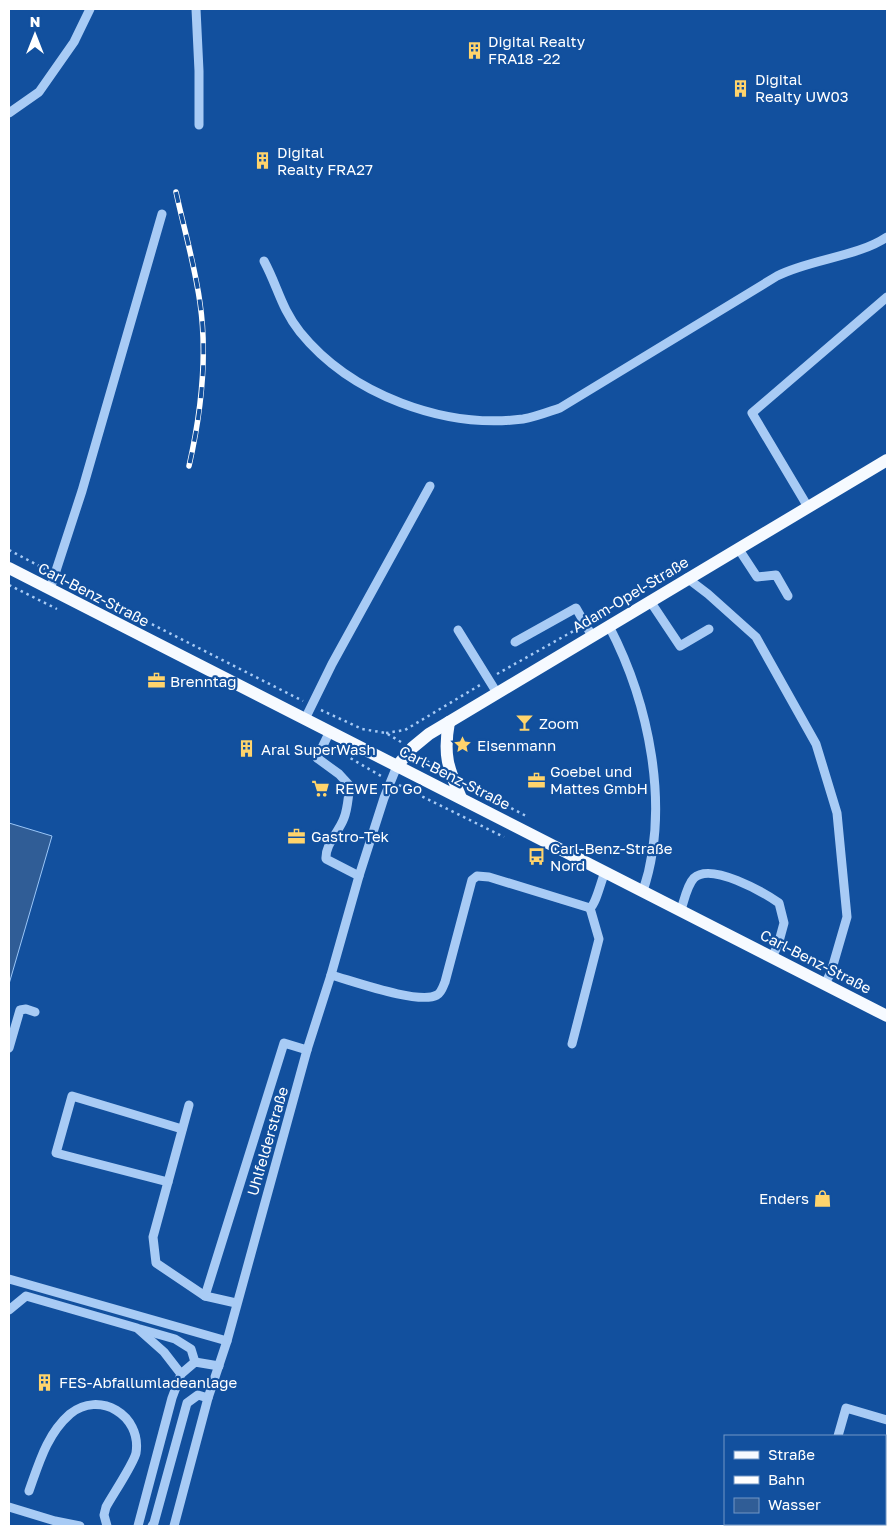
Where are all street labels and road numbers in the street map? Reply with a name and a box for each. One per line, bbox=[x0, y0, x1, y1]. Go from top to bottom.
street label: Adam-Opel-Straße bbox=[569, 552, 692, 636]
street label: Carl-Benz-Straße bbox=[35, 558, 153, 630]
street label: Carl-Benz-Straße bbox=[396, 741, 514, 813]
street label: Carl-Benz-Straße bbox=[757, 925, 875, 997]
street label: Uhlfelderstraße bbox=[243, 1084, 291, 1198]

